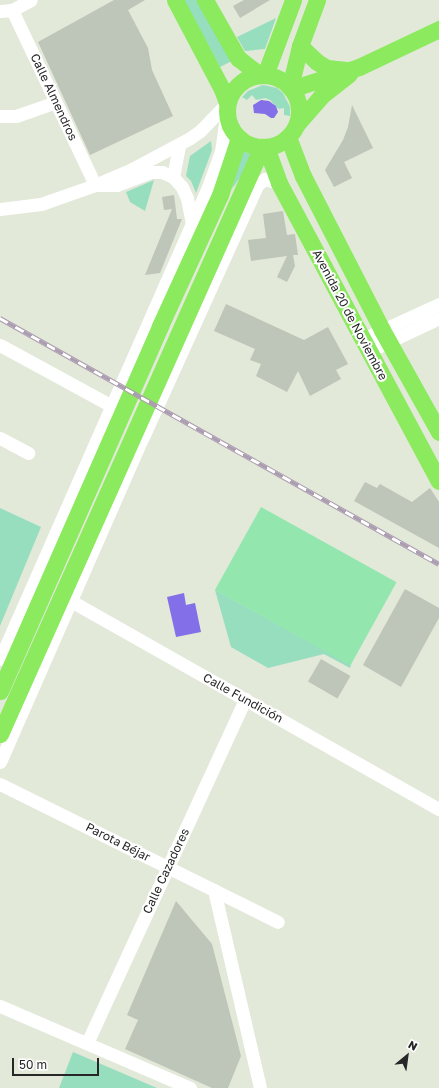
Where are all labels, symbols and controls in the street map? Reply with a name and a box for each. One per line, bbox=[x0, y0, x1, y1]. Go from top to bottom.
street label: Calle Almendros bbox=[27, 51, 81, 143]
street label: Avenida 20 de Noviembre bbox=[309, 247, 391, 383]
street label: Calle Fundición bbox=[201, 670, 285, 726]
street label: Parota Béjar bbox=[83, 820, 153, 864]
street label: Calle Cazadores bbox=[140, 826, 192, 916]
north arrow bbox=[387, 1036, 427, 1076]
text: N bbox=[406, 1037, 420, 1053]
scale bar bbox=[14, 1050, 101, 1076]
text: 50 m bbox=[19, 1057, 47, 1072]

